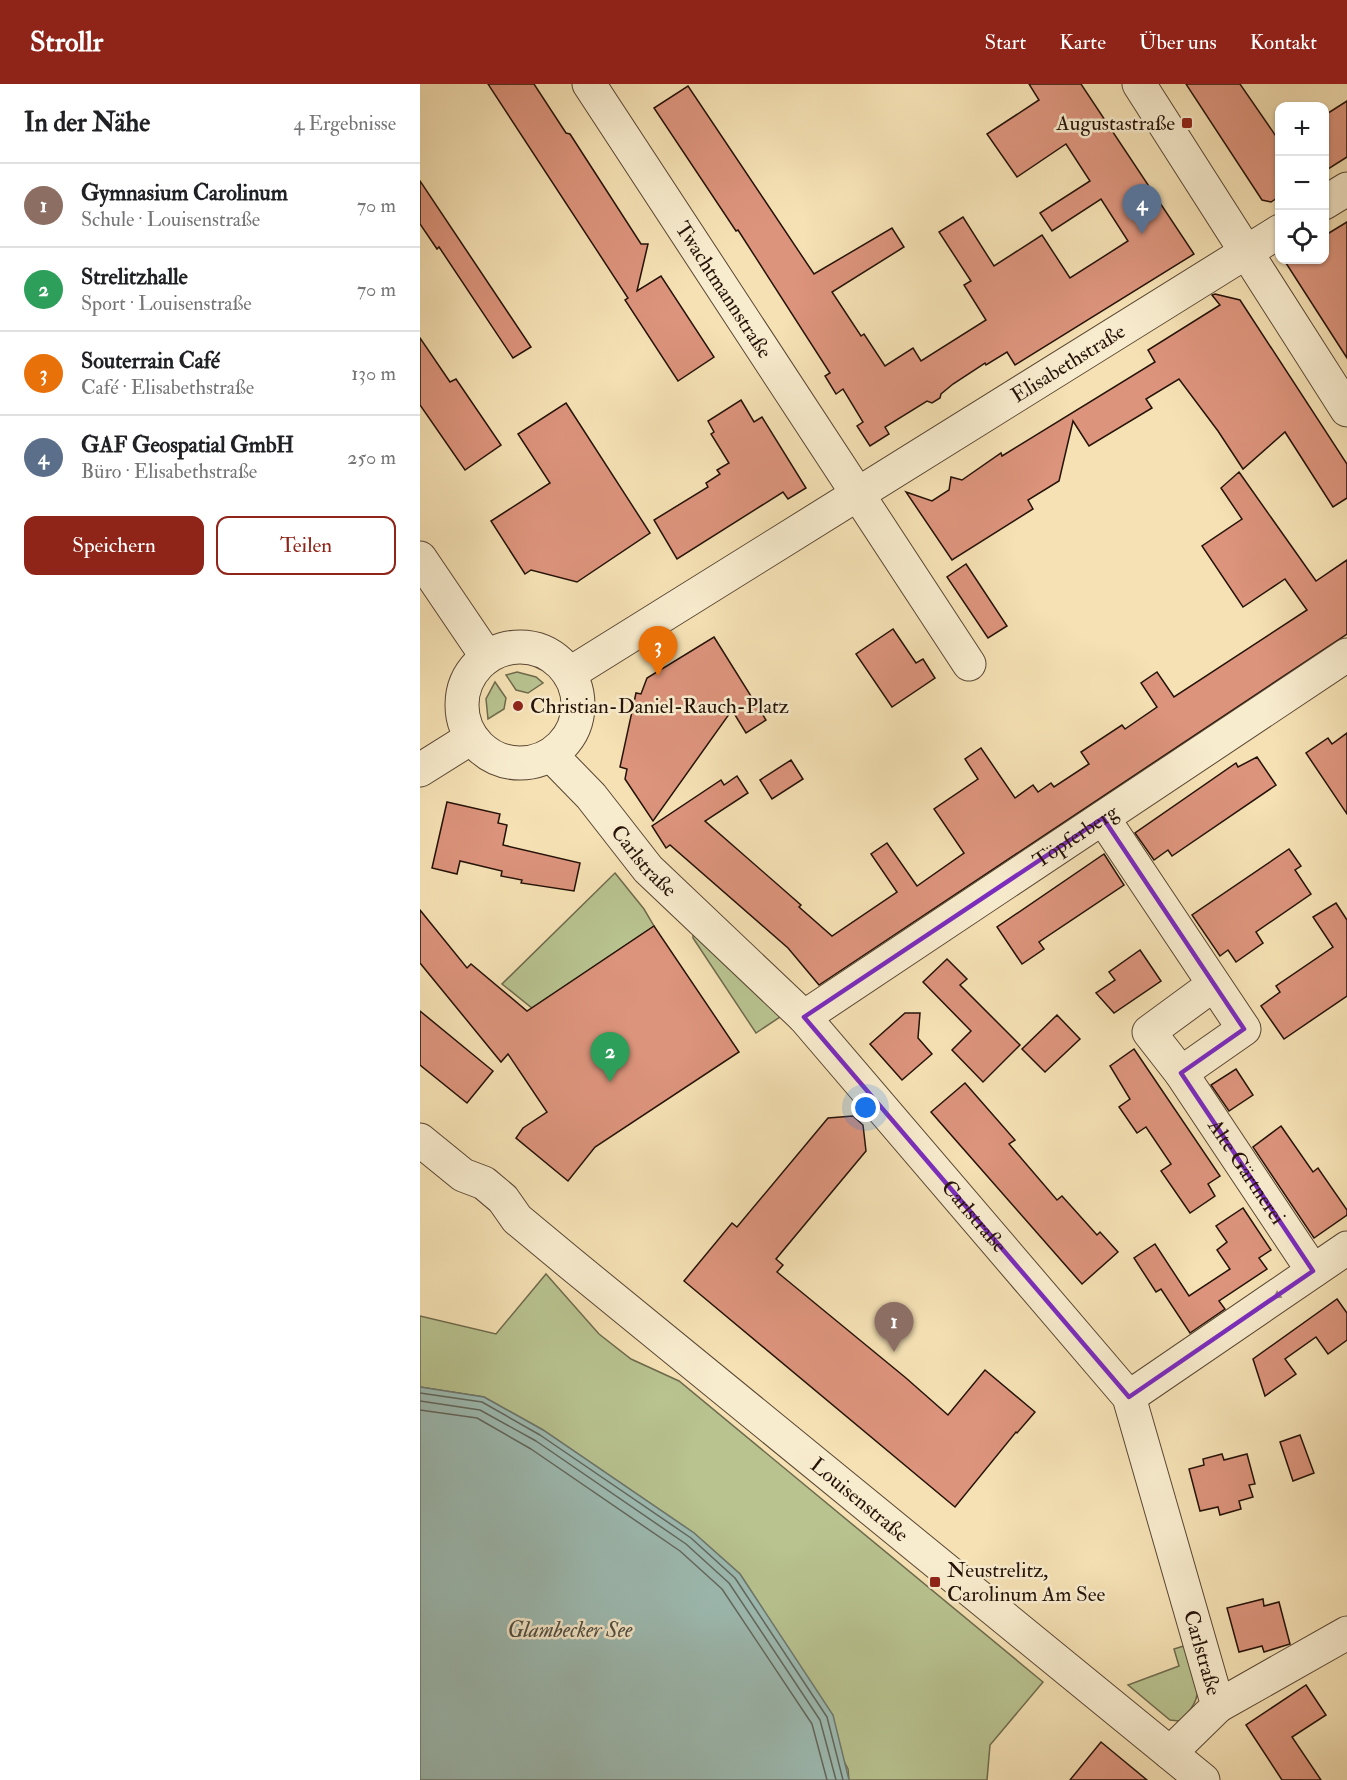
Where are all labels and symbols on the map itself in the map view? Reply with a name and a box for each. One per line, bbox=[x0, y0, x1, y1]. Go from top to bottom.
place label: Augustastraße bbox=[1055, 110, 1175, 137]
marker: Augustastraße bbox=[1180, 116, 1194, 130]
pin: 4 bbox=[1122, 184, 1162, 234]
street label: Twachtmannstraße bbox=[669, 216, 779, 364]
street label: Elisabethstraße bbox=[1006, 317, 1130, 409]
pin: 3 bbox=[638, 626, 678, 676]
place label: Christian-Daniel-Rauch-Platz bbox=[530, 693, 789, 720]
marker: Christian-Daniel-Rauch-Platz bbox=[511, 699, 525, 713]
street label: Töpferberg bbox=[1028, 798, 1123, 874]
street label: Carlstraße bbox=[605, 819, 683, 903]
pin: 2 bbox=[590, 1032, 630, 1082]
your location bbox=[851, 1093, 880, 1122]
street label: Alte Gärtnerei bbox=[1201, 1113, 1292, 1230]
street label: Carlstraße bbox=[936, 1174, 1013, 1258]
one-way arrow bbox=[1274, 1287, 1290, 1299]
pin: 1 bbox=[874, 1302, 914, 1352]
street label: Louisenstraße bbox=[805, 1451, 915, 1548]
place label: Neustrelitz, Carolinum Am See bbox=[947, 1557, 1105, 1608]
marker: Neustrelitz, Carolinum Am See bbox=[928, 1575, 942, 1589]
street label: Carlstraße bbox=[1178, 1607, 1228, 1699]
water label: Glambecker See bbox=[508, 1616, 633, 1644]

